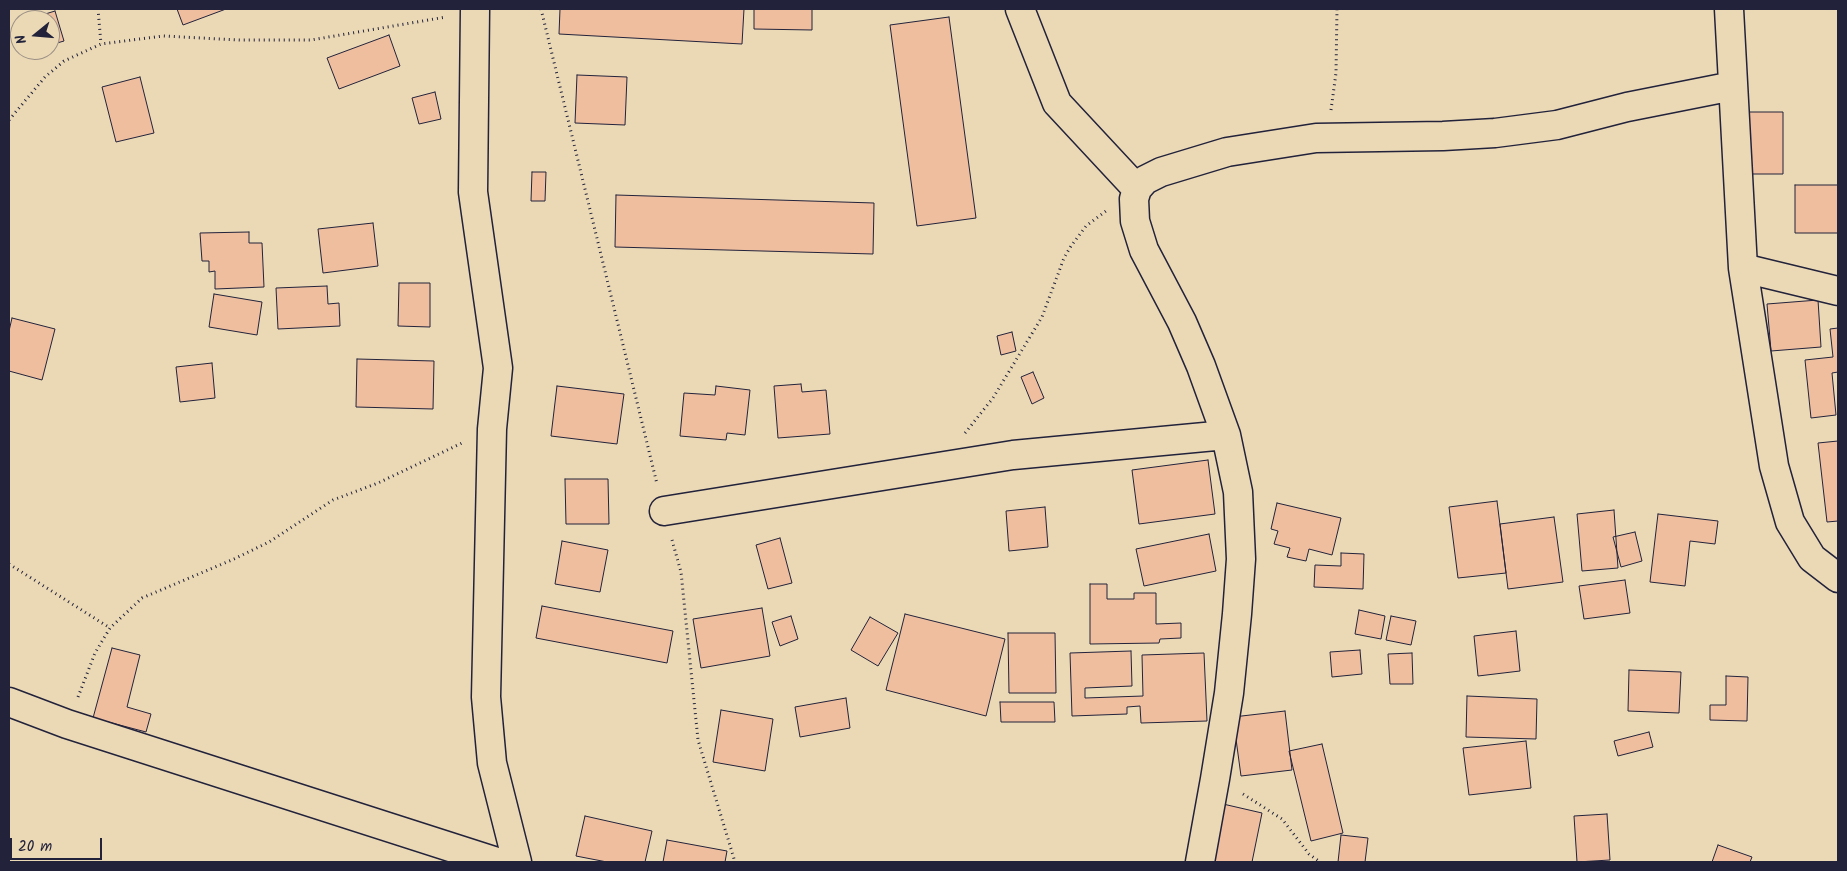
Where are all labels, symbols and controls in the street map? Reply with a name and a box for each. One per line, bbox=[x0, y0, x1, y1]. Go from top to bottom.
north arrow bbox=[10, 10, 60, 60]
text: N bbox=[10, 32, 33, 47]
scale bar bbox=[12, 828, 105, 860]
text: 20 m bbox=[18, 835, 52, 859]

